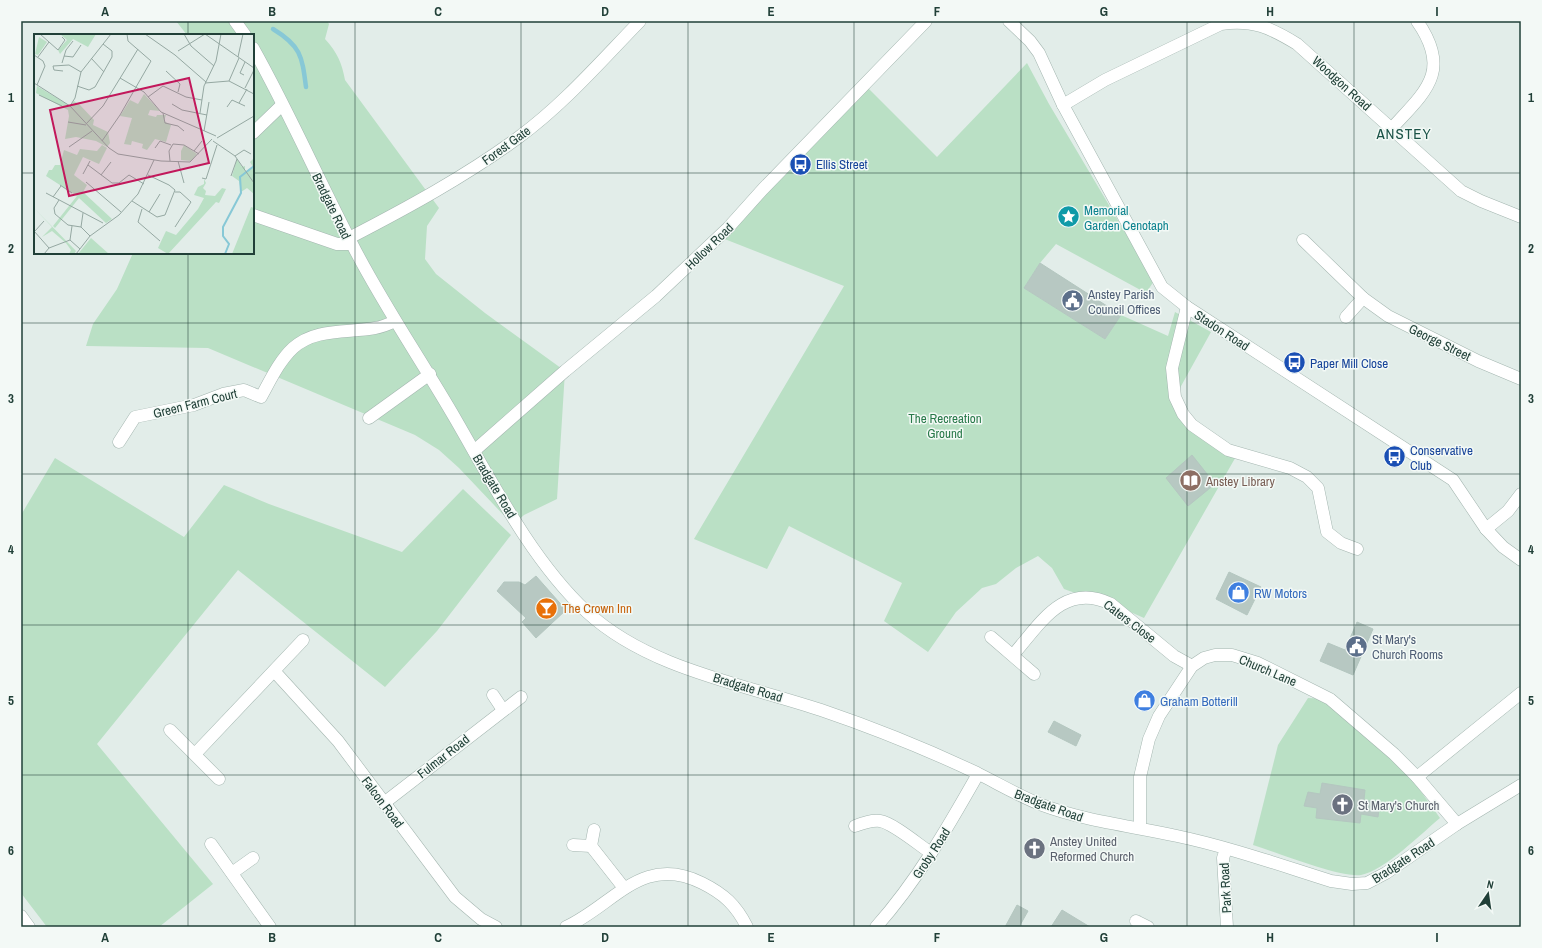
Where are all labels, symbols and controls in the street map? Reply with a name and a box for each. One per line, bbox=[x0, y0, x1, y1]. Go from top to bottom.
text: A bbox=[101, 3, 109, 20]
text: B bbox=[268, 3, 276, 20]
text: C bbox=[434, 3, 442, 20]
text: D bbox=[601, 3, 609, 20]
text: E bbox=[767, 3, 775, 20]
text: F bbox=[934, 3, 941, 20]
text: G bbox=[1100, 3, 1108, 20]
text: H bbox=[1266, 3, 1274, 20]
text: I bbox=[1436, 3, 1439, 20]
inset map bbox=[34, 34, 254, 254]
street label: Woodgon Road bbox=[1309, 52, 1375, 114]
text: 1 bbox=[8, 89, 14, 106]
text: 1 bbox=[1528, 89, 1534, 106]
street label: Forest Gate bbox=[479, 122, 534, 169]
district label: ANSTEY bbox=[1375, 123, 1432, 144]
bus stop icon: Ellis Street bbox=[788, 151, 814, 177]
place label: Ellis Street bbox=[816, 156, 868, 173]
street label: Bradgate Road bbox=[308, 170, 355, 242]
place label: Memorial Garden Cenotaph bbox=[1084, 202, 1169, 234]
place icon: Memorial Garden Cenotaph bbox=[1056, 204, 1082, 230]
street label: Hollow Road bbox=[682, 219, 737, 273]
text: 2 bbox=[8, 240, 14, 257]
text: 2 bbox=[1528, 240, 1534, 257]
place label: Anstey Parish Council Offices bbox=[1087, 286, 1161, 318]
public building icon: Anstey Parish Council Offices bbox=[1059, 288, 1085, 314]
street label: Stadon Road bbox=[1191, 306, 1253, 355]
street label: George Street bbox=[1406, 320, 1474, 365]
bus stop icon: Paper Mill Close bbox=[1281, 350, 1307, 376]
place label: Paper Mill Close bbox=[1310, 355, 1388, 372]
street label: Green Farm Court bbox=[151, 385, 239, 422]
text: 3 bbox=[8, 390, 14, 407]
text: 3 bbox=[1528, 390, 1534, 407]
park label: The Recreation Ground bbox=[908, 410, 982, 442]
place label: Conservative Club bbox=[1410, 442, 1473, 474]
bus stop icon: Conservative Club bbox=[1382, 444, 1408, 470]
street label: Bradgate Road bbox=[469, 451, 520, 521]
library icon: Anstey Library bbox=[1177, 468, 1203, 494]
place label: Anstey Library bbox=[1205, 473, 1275, 490]
text: 4 bbox=[8, 541, 14, 558]
text: 4 bbox=[1528, 541, 1534, 558]
shop icon: RW Motors bbox=[1225, 580, 1251, 606]
place label: RW Motors bbox=[1254, 585, 1307, 602]
bar icon: The Crown Inn bbox=[533, 595, 559, 621]
street label: Caters Close bbox=[1100, 596, 1159, 647]
place label: The Crown Inn bbox=[562, 600, 632, 617]
place label: St Mary's Church Rooms bbox=[1372, 631, 1443, 663]
public building icon: St Mary's Church Rooms bbox=[1343, 633, 1369, 659]
street label: Church Lane bbox=[1236, 651, 1299, 690]
street label: Bradgate Road bbox=[711, 669, 785, 706]
shop icon: Graham Botterill bbox=[1132, 688, 1158, 714]
text: 5 bbox=[8, 692, 14, 709]
text: 5 bbox=[1528, 692, 1534, 709]
place label: Graham Botterill bbox=[1160, 693, 1238, 710]
street label: Fulmar Road bbox=[414, 731, 473, 782]
street label: Falcon Road bbox=[358, 773, 407, 831]
street label: Bradgate Road bbox=[1012, 785, 1085, 826]
church icon: St Mary's Church bbox=[1329, 792, 1355, 818]
place label: St Mary's Church bbox=[1358, 797, 1439, 814]
street label: Groby Road bbox=[909, 824, 954, 882]
place label: Anstey United Reformed Church bbox=[1049, 833, 1134, 865]
street label: Bradgate Road bbox=[1369, 834, 1438, 887]
church icon: Anstey United Reformed Church bbox=[1022, 835, 1048, 861]
text: 6 bbox=[8, 842, 14, 859]
text: 6 bbox=[1528, 842, 1534, 859]
street label: Park Road bbox=[1216, 862, 1235, 914]
north arrow bbox=[1468, 874, 1508, 914]
text: N bbox=[1486, 877, 1495, 892]
text: A bbox=[101, 929, 109, 946]
text: B bbox=[268, 929, 276, 946]
text: C bbox=[434, 929, 442, 946]
text: D bbox=[601, 929, 609, 946]
text: E bbox=[767, 929, 775, 946]
text: F bbox=[934, 929, 941, 946]
text: G bbox=[1100, 929, 1108, 946]
text: H bbox=[1266, 929, 1274, 946]
text: I bbox=[1436, 929, 1439, 946]

